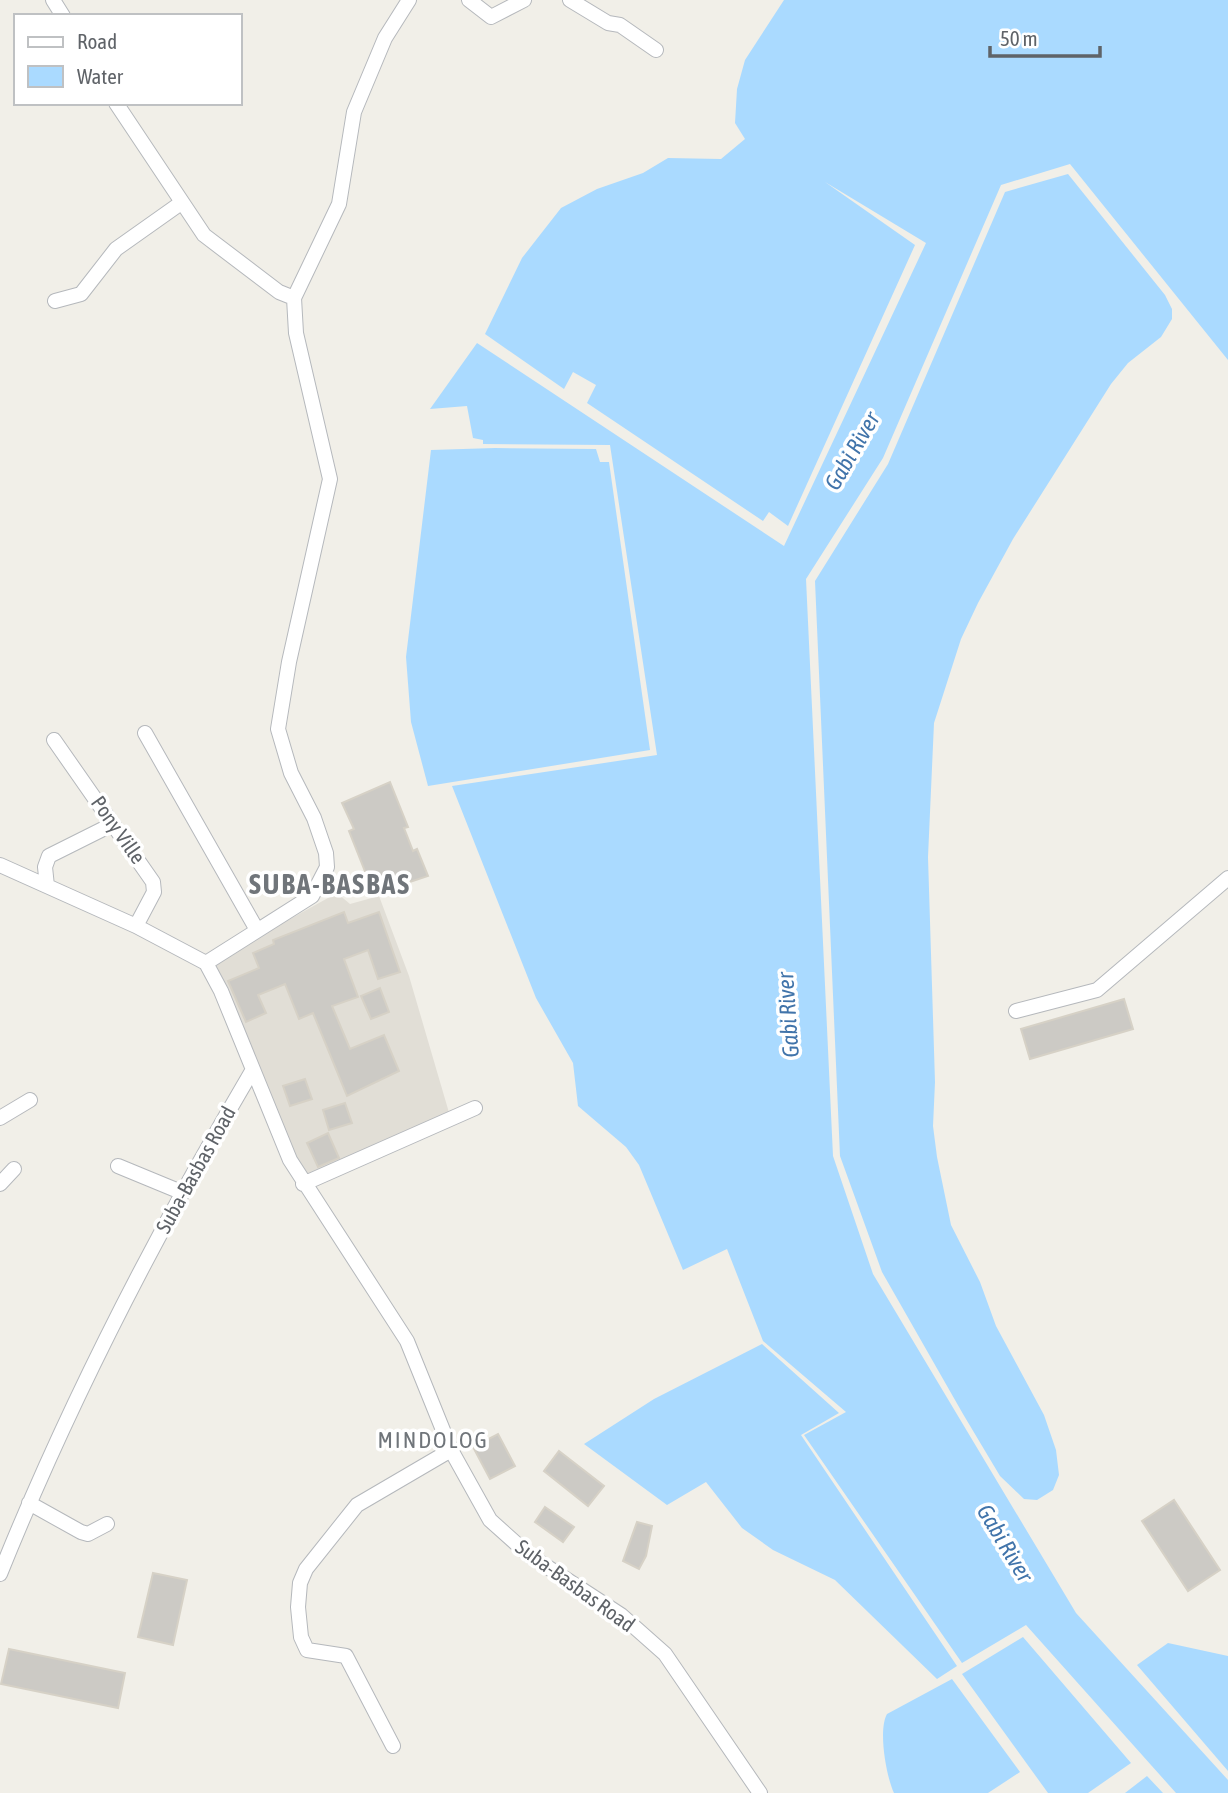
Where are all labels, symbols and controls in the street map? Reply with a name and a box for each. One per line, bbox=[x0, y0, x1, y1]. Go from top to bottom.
legend bbox=[14, 14, 242, 105]
scale bar bbox=[990, 14, 1100, 58]
text: 50 m bbox=[1000, 26, 1038, 50]
text: Road bbox=[77, 29, 117, 53]
text: Water bbox=[77, 64, 124, 88]
water label: Gabi River bbox=[819, 406, 885, 495]
street label: Pony Ville bbox=[87, 791, 151, 868]
district label: SUBA-BASBAS bbox=[249, 868, 411, 900]
water label: Gabi River bbox=[772, 970, 804, 1059]
street label: Suba-Basbas Road bbox=[150, 1102, 240, 1237]
district label: MINDOLOG bbox=[377, 1427, 489, 1453]
water label: Gabi River bbox=[972, 1500, 1039, 1587]
street label: Suba-Basbas Road bbox=[511, 1534, 640, 1636]

